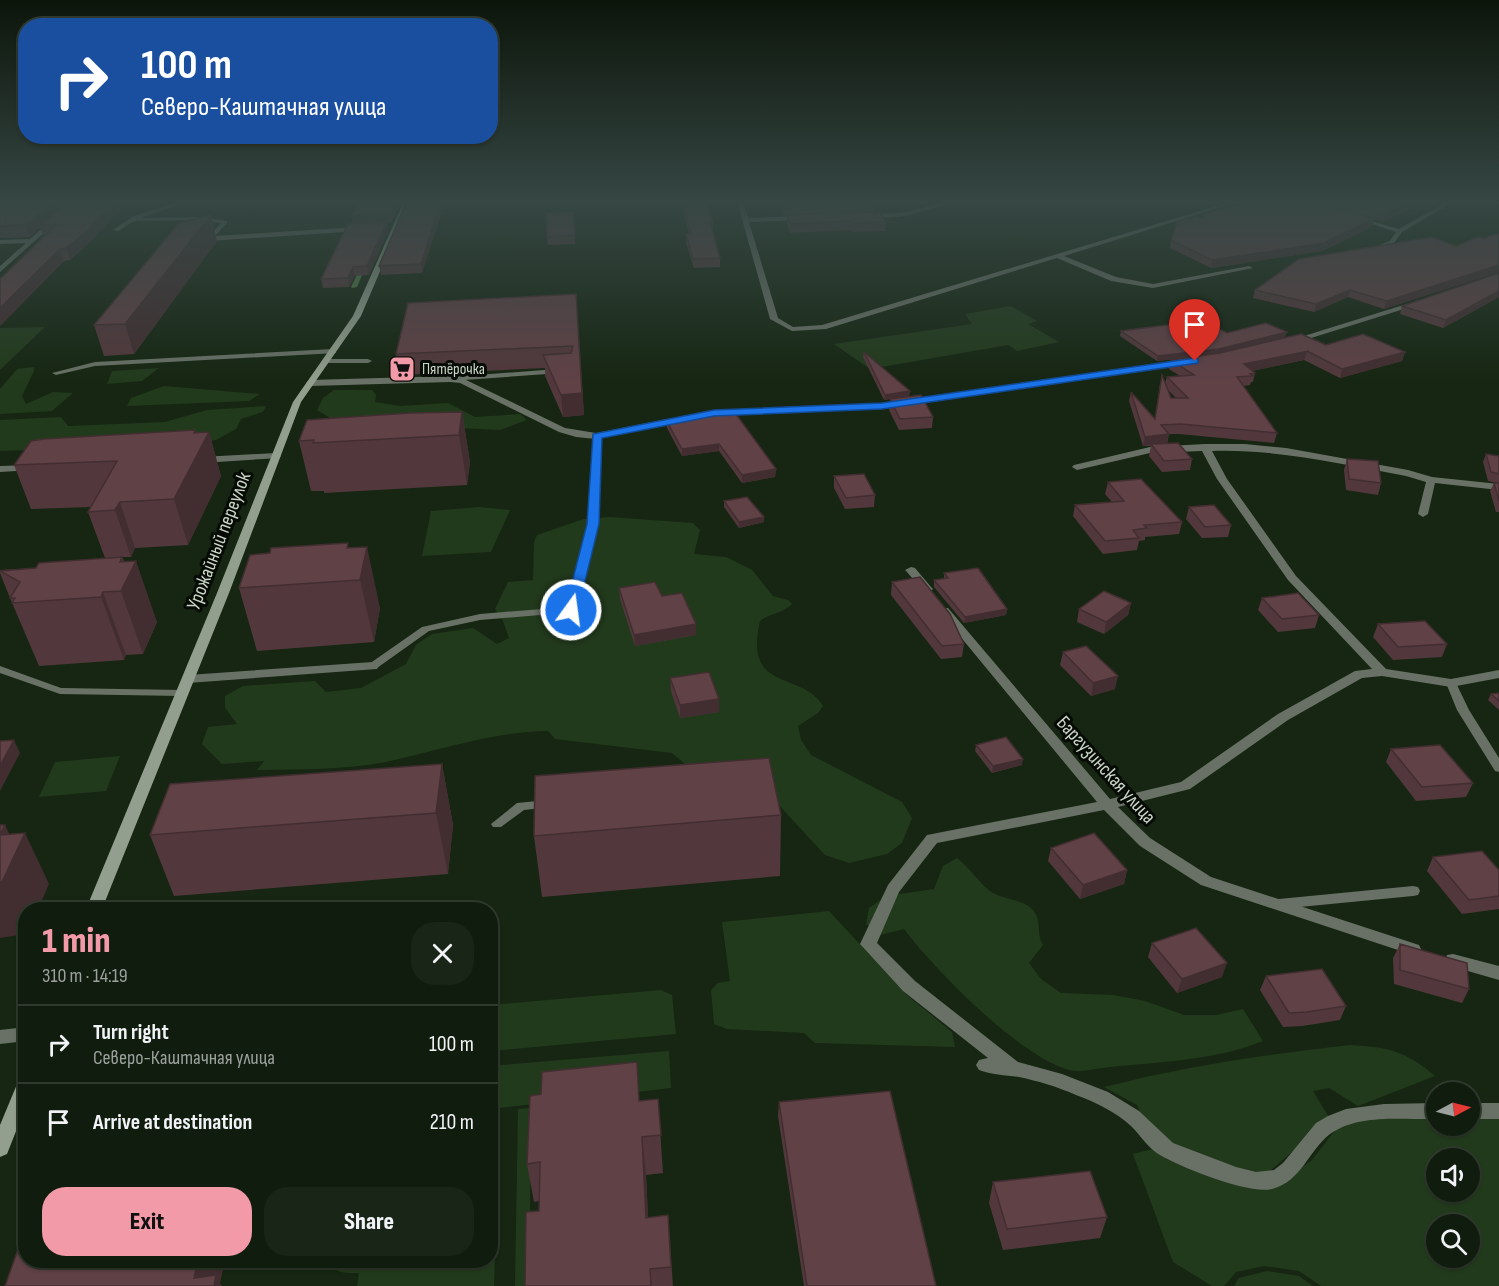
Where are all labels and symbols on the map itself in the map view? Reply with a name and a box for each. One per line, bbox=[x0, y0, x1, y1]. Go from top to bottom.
pin bbox=[1169, 299, 1220, 361]
supermarket icon: Пятёрочка bbox=[387, 354, 417, 384]
place label: Пятёрочка bbox=[422, 360, 485, 379]
street label: Урожайный переулок bbox=[182, 468, 256, 613]
position arrow bbox=[539, 578, 603, 642]
street label: Баргузинская улица bbox=[1051, 711, 1161, 829]
north arrow bbox=[1426, 1082, 1480, 1136]

